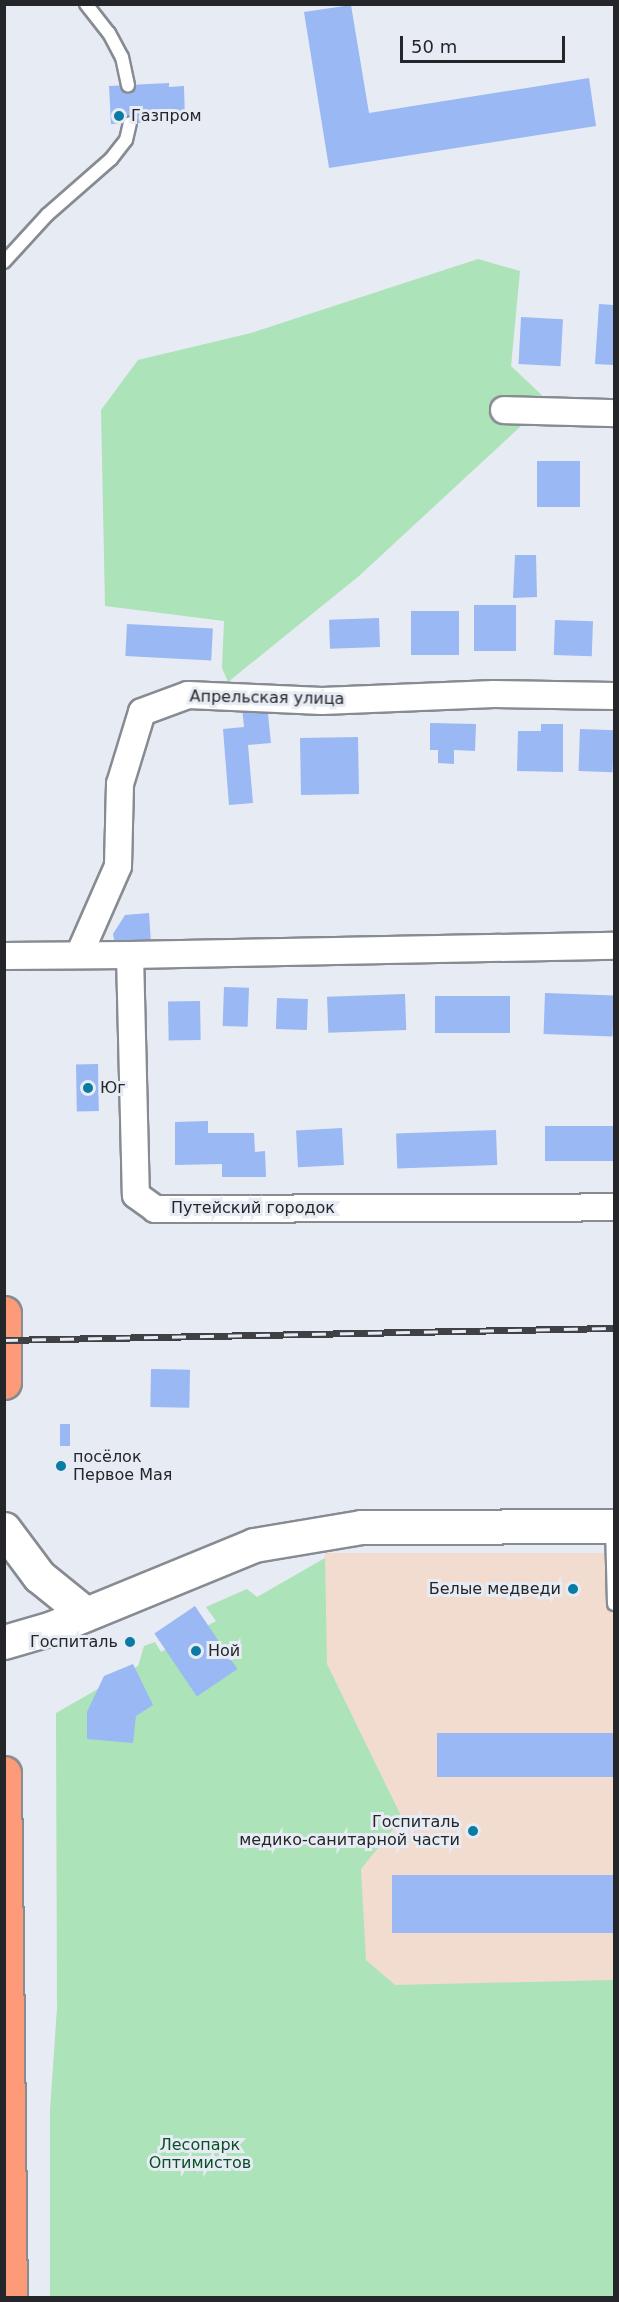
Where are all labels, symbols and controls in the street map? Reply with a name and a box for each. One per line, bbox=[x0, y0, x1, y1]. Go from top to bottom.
scale bar bbox=[403, 24, 568, 62]
text: 50 m bbox=[411, 36, 457, 57]
place label: Газпром bbox=[131, 106, 202, 126]
marker: Газпром bbox=[112, 109, 126, 123]
street label: Апрельская улица bbox=[189, 687, 345, 709]
place label: Юг bbox=[100, 1078, 126, 1098]
marker: Юг bbox=[81, 1081, 95, 1095]
street label: Путейский городок bbox=[171, 1198, 335, 1218]
place label: посёлок Первое Мая bbox=[73, 1447, 172, 1485]
marker: посёлок Первое Мая bbox=[54, 1459, 68, 1473]
place label: Белые медведи bbox=[429, 1579, 561, 1599]
marker: Белые медведи bbox=[566, 1582, 580, 1596]
place label: Госпиталь bbox=[30, 1632, 118, 1652]
marker: Госпиталь bbox=[123, 1635, 137, 1649]
place label: Ной bbox=[208, 1641, 240, 1661]
marker: Ной bbox=[189, 1644, 203, 1658]
place label: Госпиталь медико-санитарной части bbox=[239, 1812, 460, 1850]
marker: Госпиталь медико-санитарной части bbox=[464, 1822, 482, 1840]
park label: Лесопарк Оптимистов bbox=[149, 2135, 251, 2173]

